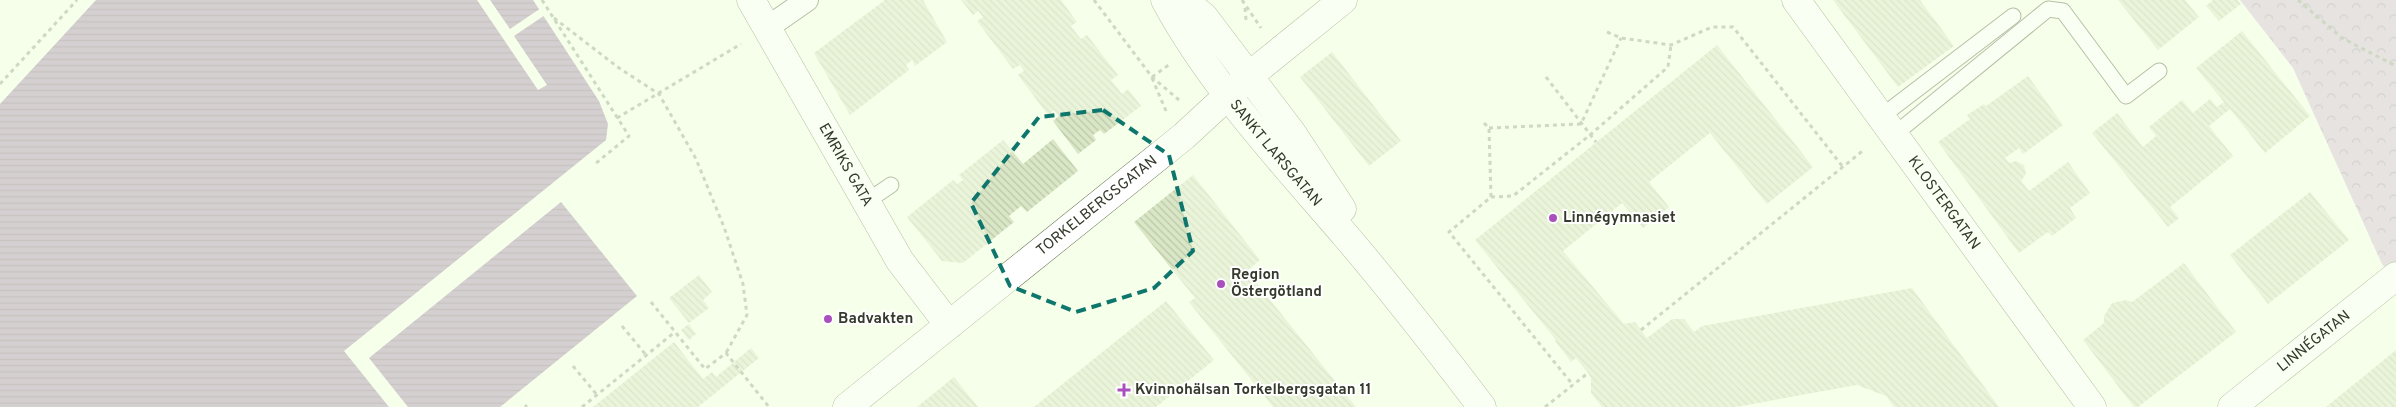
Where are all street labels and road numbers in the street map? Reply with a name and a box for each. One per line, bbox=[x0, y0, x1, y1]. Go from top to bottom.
street label: SANKT LARSGATAN bbox=[1225, 96, 1326, 211]
street label: EMRIKS GATA bbox=[814, 120, 876, 210]
street label: TORKELBERGSGATAN bbox=[1033, 151, 1161, 260]
street label: KLOSTERGATAN bbox=[1903, 152, 1984, 254]
street label: LINNÉGATAN bbox=[2274, 306, 2354, 376]

